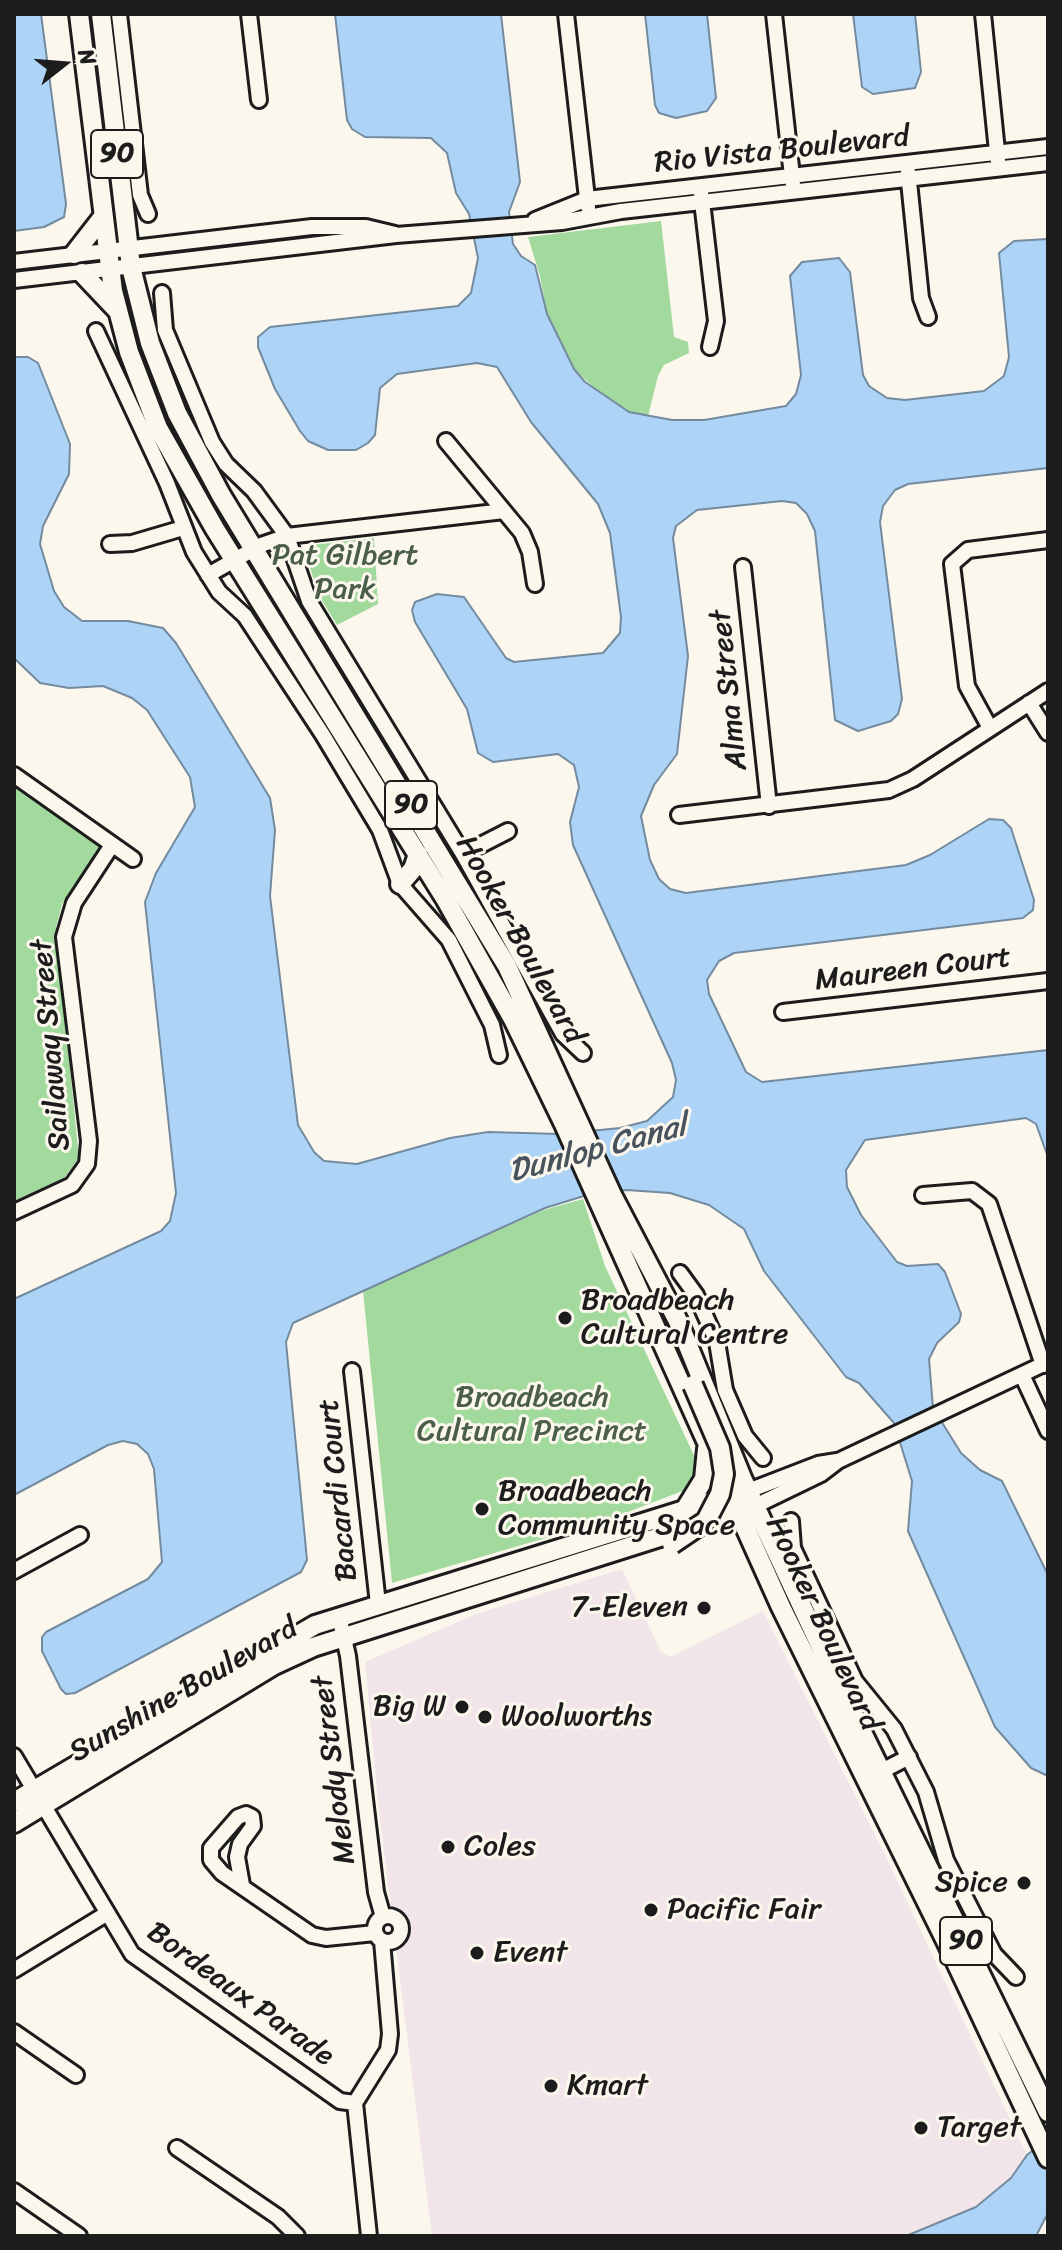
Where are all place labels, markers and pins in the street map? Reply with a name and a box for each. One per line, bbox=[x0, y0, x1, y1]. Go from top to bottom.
place label: Broadbeach Cultural Centre bbox=[581, 1283, 788, 1354]
marker: Broadbeach Cultural Centre bbox=[556, 1309, 574, 1327]
place label: Broadbeach Community Space bbox=[498, 1474, 735, 1544]
marker: Broadbeach Community Space bbox=[473, 1500, 491, 1518]
place label: 7-Eleven bbox=[571, 1590, 688, 1626]
marker: 7-Eleven bbox=[695, 1599, 713, 1617]
place label: Big W bbox=[373, 1689, 446, 1725]
marker: Big W bbox=[453, 1698, 471, 1716]
place label: Woolworths bbox=[501, 1699, 652, 1735]
marker: Woolworths bbox=[476, 1708, 494, 1726]
place label: Coles bbox=[464, 1829, 536, 1865]
marker: Coles bbox=[439, 1838, 457, 1856]
place label: Spice bbox=[935, 1865, 1008, 1901]
marker: Spice bbox=[1015, 1874, 1033, 1892]
place label: Pacific Fair bbox=[667, 1892, 820, 1928]
marker: Pacific Fair bbox=[642, 1901, 660, 1919]
place label: Event bbox=[493, 1935, 567, 1971]
marker: Event bbox=[468, 1944, 486, 1962]
place label: Kmart bbox=[567, 2068, 648, 2104]
marker: Kmart bbox=[542, 2077, 560, 2095]
place label: Target bbox=[937, 2110, 1021, 2146]
marker: Target bbox=[912, 2119, 930, 2137]

